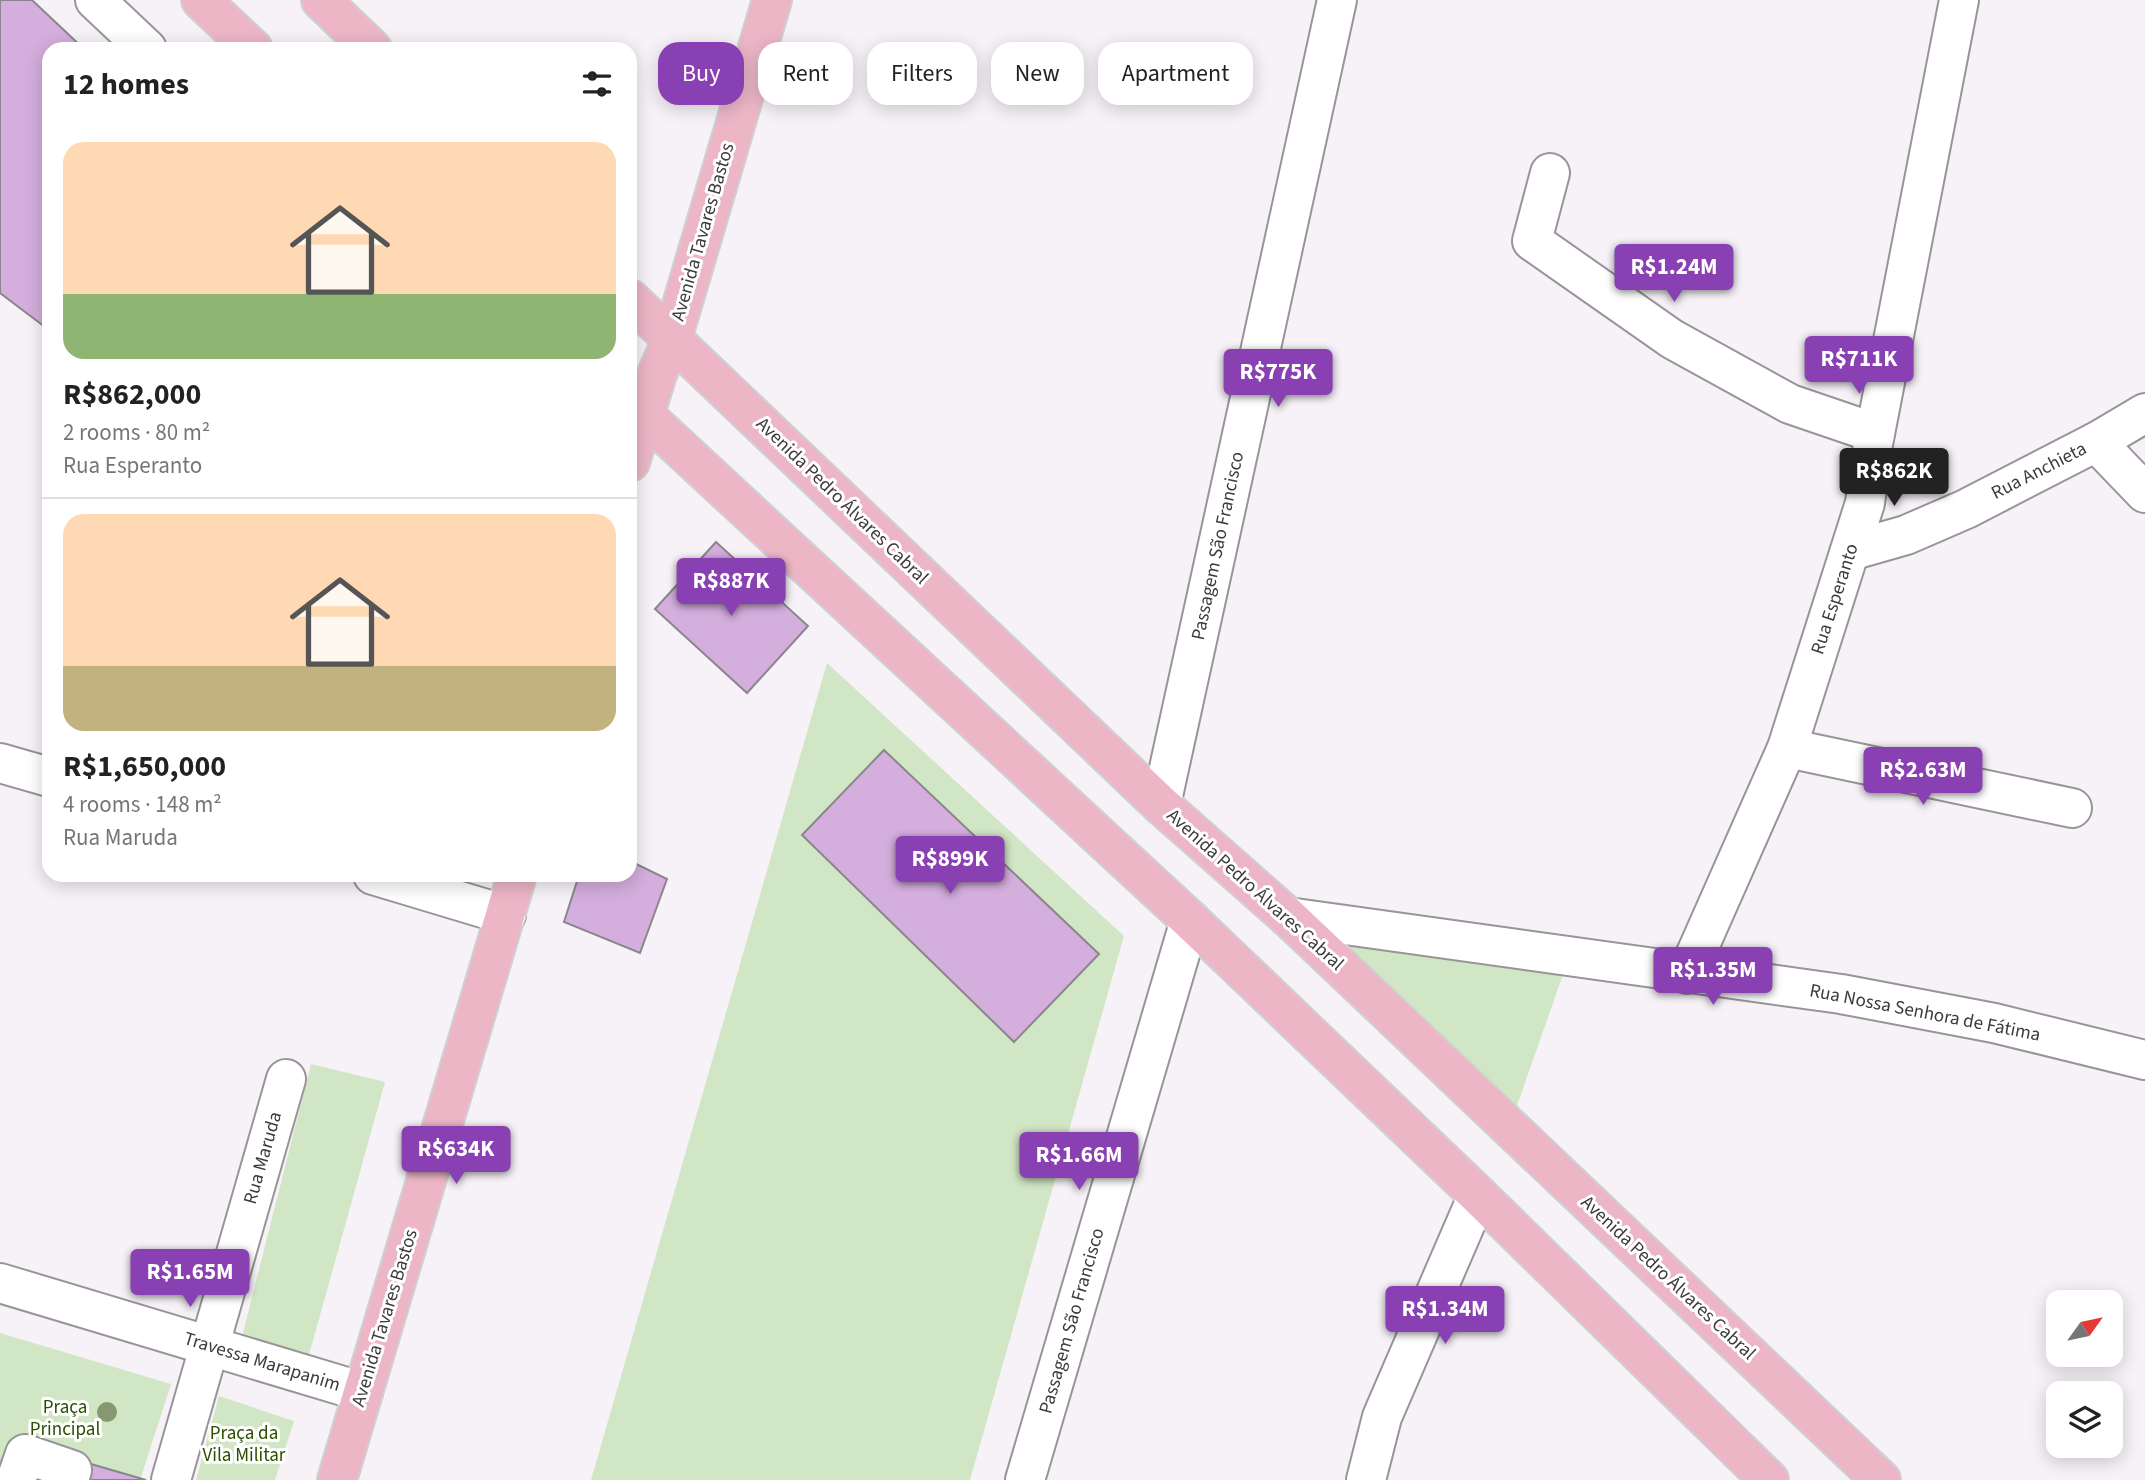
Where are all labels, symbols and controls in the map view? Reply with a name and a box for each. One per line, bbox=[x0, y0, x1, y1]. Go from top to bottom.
chip: Buy bbox=[658, 42, 744, 105]
chip: Rent bbox=[758, 42, 853, 105]
chip: Filters bbox=[867, 42, 977, 105]
chip: New bbox=[991, 42, 1084, 105]
chip: Apartment bbox=[1098, 42, 1253, 105]
text: 12 homes bbox=[63, 63, 189, 106]
icon: filters bbox=[578, 65, 616, 103]
street label: Avenida Tavares Bastos bbox=[665, 140, 741, 324]
icon: home bbox=[277, 187, 403, 313]
pin: R$1.24M bbox=[1609, 244, 1739, 304]
text: R$1.24M bbox=[1630, 250, 1718, 283]
pin: R$711K bbox=[1802, 336, 1916, 396]
text: R$711K bbox=[1821, 342, 1897, 375]
pin: R$775K bbox=[1221, 350, 1335, 409]
text: R$775K bbox=[1240, 355, 1316, 388]
text: R$862,000 bbox=[63, 373, 201, 416]
street label: Avenida Pedro Álvares Cabral bbox=[750, 411, 934, 591]
text: 2 rooms · 80 m² bbox=[63, 416, 210, 449]
street label: Rua Anchieta bbox=[1987, 435, 2091, 507]
pin: R$862K bbox=[1837, 448, 1951, 508]
text: Rua Esperanto bbox=[63, 449, 202, 482]
street label: Passagem São Francisco bbox=[1185, 449, 1251, 643]
text: R$862K bbox=[1856, 454, 1932, 487]
street label: Rua Esperanto bbox=[1804, 540, 1866, 658]
pin: R$887K bbox=[674, 558, 788, 618]
icon: home bbox=[277, 559, 403, 685]
text: R$887K bbox=[693, 564, 769, 597]
text: R$1,650,000 bbox=[63, 745, 226, 788]
pin: R$2.63M bbox=[1858, 748, 1988, 807]
text: R$2.63M bbox=[1879, 753, 1967, 786]
text: 4 rooms · 148 m² bbox=[63, 788, 222, 821]
street label: Avenida Pedro Álvares Cabral bbox=[1160, 803, 1350, 977]
text: Rua Maruda bbox=[63, 821, 178, 854]
pin: R$899K bbox=[893, 836, 1007, 896]
text: R$899K bbox=[912, 842, 988, 875]
pin: R$1.35M bbox=[1648, 948, 1778, 1007]
text: R$1.35M bbox=[1669, 953, 1757, 986]
street label: Rua Nossa Senhora de Fátima bbox=[1807, 977, 2043, 1049]
street label: Rua Maruda bbox=[237, 1109, 289, 1207]
pin: R$634K bbox=[399, 1126, 513, 1186]
text: R$634K bbox=[418, 1132, 494, 1165]
pin: R$1.66M bbox=[1014, 1132, 1144, 1192]
text: R$1.66M bbox=[1035, 1138, 1123, 1171]
street label: Avenida Pedro Álvares Cabral bbox=[1575, 1190, 1762, 1367]
street label: Passagem São Francisco bbox=[1033, 1225, 1111, 1417]
street label: Avenida Tavares Bastos bbox=[345, 1226, 425, 1410]
pin: R$1.65M bbox=[125, 1250, 255, 1309]
text: R$1.65M bbox=[146, 1255, 234, 1288]
pin: R$1.34M bbox=[1380, 1286, 1510, 1346]
north arrow bbox=[2046, 1290, 2123, 1367]
map controls bbox=[2046, 1290, 2123, 1458]
text: R$1.34M bbox=[1401, 1292, 1489, 1325]
street label: Travessa Marapanim bbox=[180, 1325, 344, 1399]
button: layers bbox=[2046, 1381, 2123, 1458]
park label: Praça Principal bbox=[30, 1394, 100, 1443]
park label: Praça da Vila Militar bbox=[203, 1420, 286, 1469]

